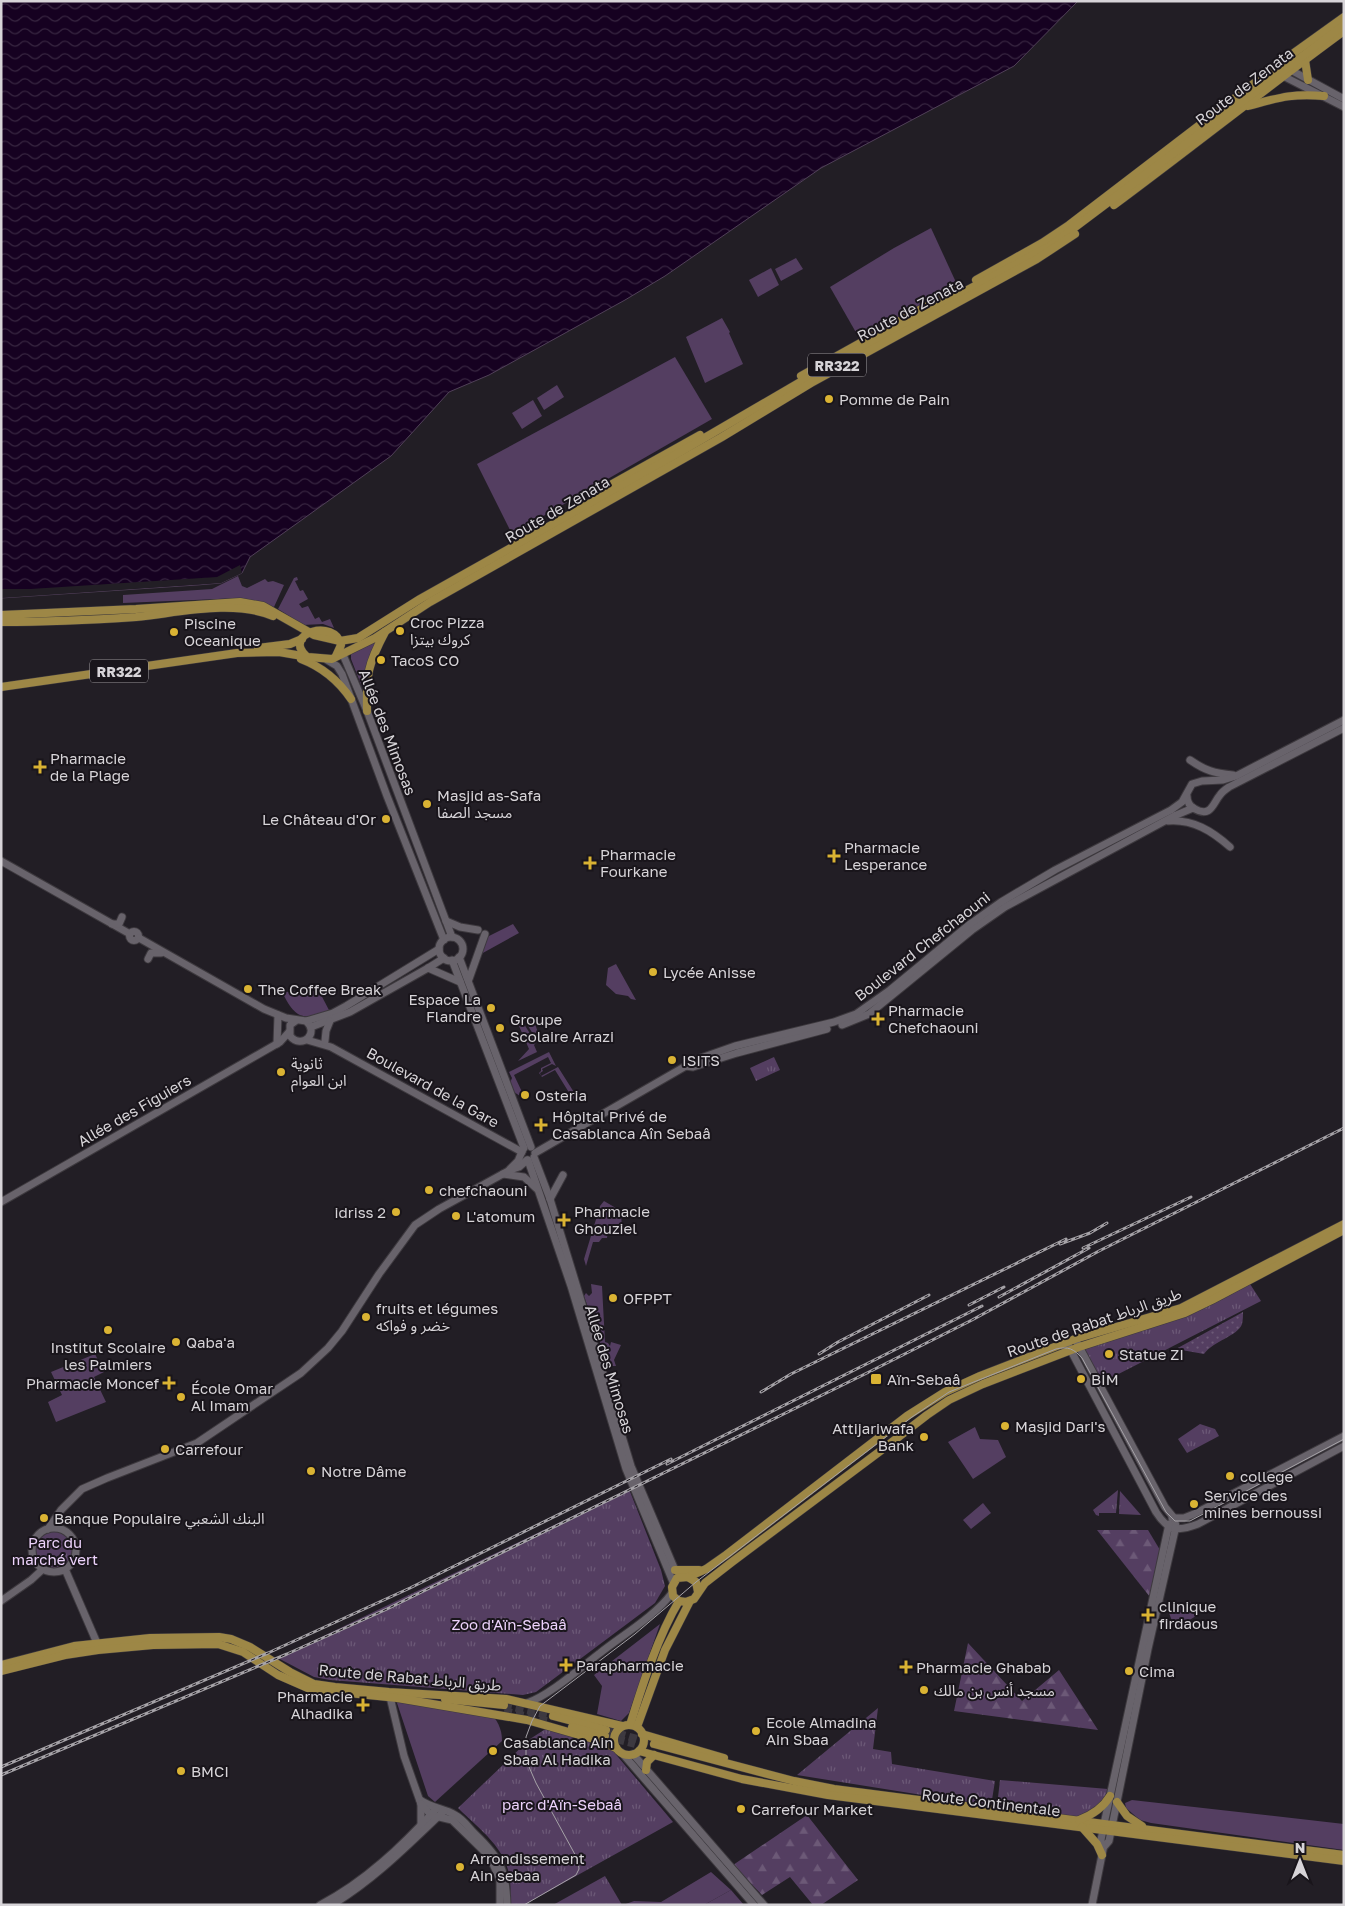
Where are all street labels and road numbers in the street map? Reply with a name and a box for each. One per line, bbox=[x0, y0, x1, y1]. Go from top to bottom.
street label: Route de Zenata bbox=[1192, 43, 1296, 129]
street label: Route de Zenata bbox=[854, 273, 966, 345]
road number: RR322 bbox=[808, 354, 866, 376]
street label: Route de Zenata bbox=[502, 472, 612, 546]
road number: RR322 bbox=[90, 659, 148, 682]
street label: Allée des Mimosas bbox=[356, 666, 420, 798]
street label: Boulevard Chefchaouni bbox=[851, 888, 993, 1004]
street label: Boulevard de la Gare bbox=[364, 1043, 503, 1131]
street label: Allée des Figuiers bbox=[74, 1070, 194, 1150]
street label: Route de Rabat طريق الرباط bbox=[1004, 1284, 1184, 1362]
street label: Allée des Mimosas bbox=[582, 1303, 638, 1436]
street label: Route de Rabat طريق الرباط bbox=[318, 1660, 502, 1696]
street label: Route Continentale bbox=[921, 1785, 1062, 1819]

